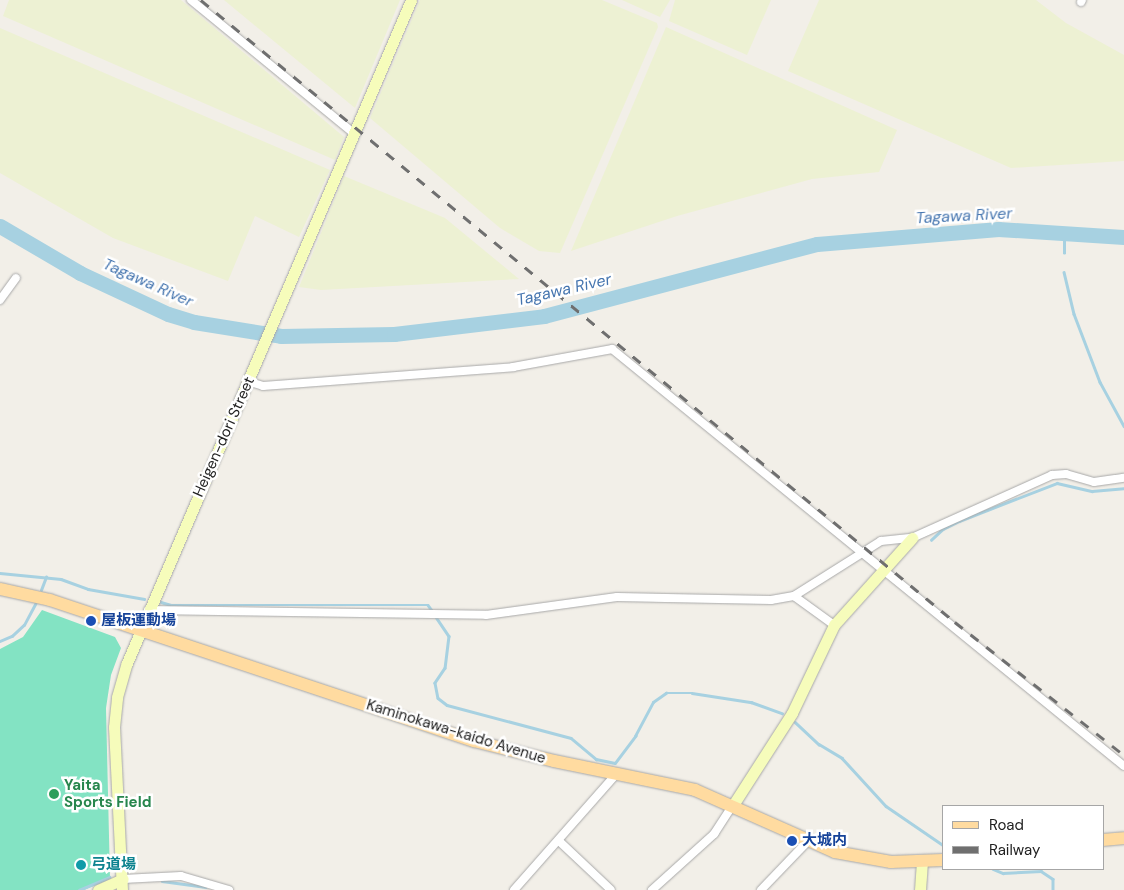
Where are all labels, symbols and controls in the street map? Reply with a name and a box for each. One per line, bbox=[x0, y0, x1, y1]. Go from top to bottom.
water label: Tagawa River bbox=[915, 204, 1013, 228]
water label: Tagawa River bbox=[100, 255, 196, 311]
water label: Tagawa River bbox=[515, 270, 613, 310]
street label: Heigen-dori Street bbox=[189, 374, 259, 500]
place label: 屋板運動場 bbox=[101, 612, 176, 630]
marker: 屋板運動場 bbox=[85, 615, 97, 627]
street label: Kaminokawa-kaido Avenue bbox=[364, 696, 548, 768]
place label: Yaita Sports Field bbox=[64, 776, 151, 811]
marker: Yaita Sports Field bbox=[48, 788, 60, 800]
legend bbox=[942, 805, 1104, 870]
text: Road bbox=[989, 815, 1024, 835]
place label: 大城内 bbox=[802, 832, 847, 850]
marker: 大城内 bbox=[786, 835, 798, 847]
text: Railway bbox=[989, 840, 1040, 860]
place label: 弓道場 bbox=[91, 856, 136, 874]
marker: 弓道場 bbox=[75, 859, 87, 871]

